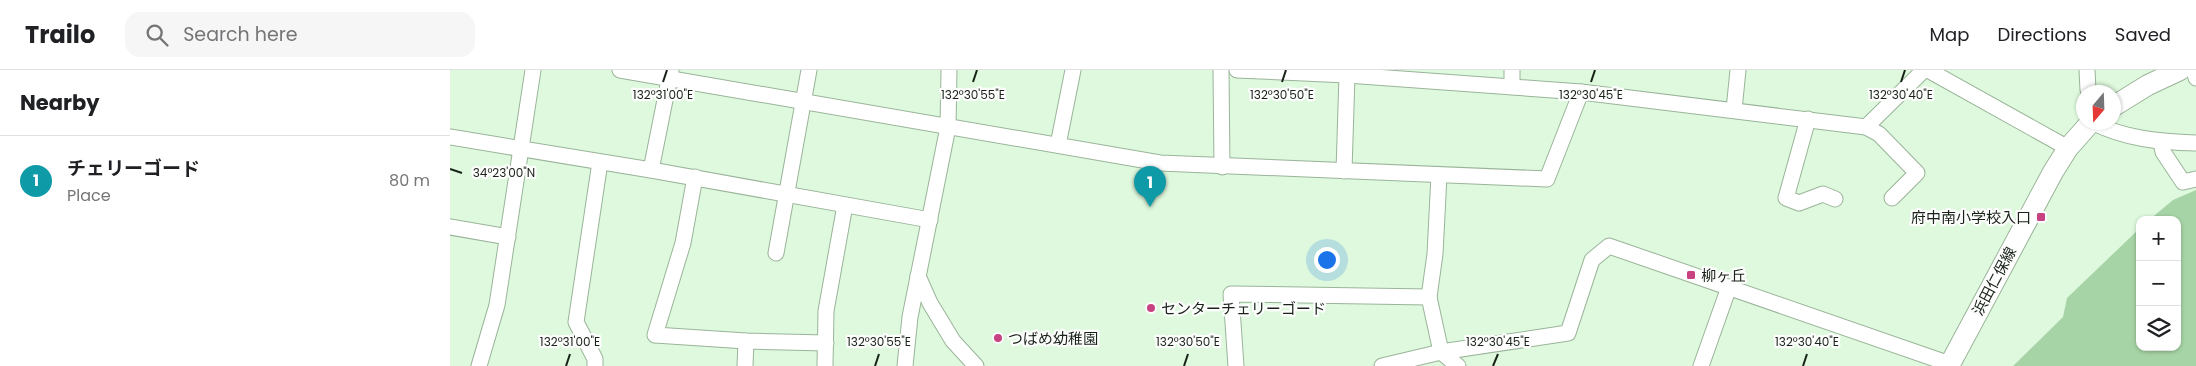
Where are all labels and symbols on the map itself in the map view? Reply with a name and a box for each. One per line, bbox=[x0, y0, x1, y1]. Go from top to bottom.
north arrow bbox=[2076, 85, 2121, 130]
text: 132°31'00"E bbox=[633, 86, 693, 103]
text: 132°30'55"E bbox=[941, 86, 1005, 103]
text: 132°30'50"E bbox=[1250, 86, 1314, 103]
text: 132°30'45"E bbox=[1559, 86, 1623, 103]
text: 132°30'40"E bbox=[1869, 86, 1933, 103]
text: 34°23'00"N bbox=[473, 164, 535, 181]
pin: 1 bbox=[1134, 166, 1166, 207]
place label: 府中南小学校入口 bbox=[1911, 207, 2031, 228]
marker: 府中南小学校入口 bbox=[2035, 211, 2047, 223]
street label: 浜田仁保線 bbox=[1967, 243, 2021, 319]
your location bbox=[1314, 247, 1340, 273]
place label: 柳ヶ丘 bbox=[1701, 265, 1746, 286]
marker: 柳ヶ丘 bbox=[1685, 269, 1697, 281]
place label: センターチェリーゴード bbox=[1161, 298, 1326, 319]
marker: センターチェリーゴード bbox=[1145, 302, 1157, 314]
place label: つばめ幼稚園 bbox=[1008, 328, 1098, 349]
marker: つばめ幼稚園 bbox=[992, 332, 1004, 344]
text: 132°31'00"E bbox=[540, 333, 600, 350]
text: 132°30'55"E bbox=[847, 333, 911, 350]
text: 132°30'50"E bbox=[1156, 333, 1220, 350]
text: 132°30'45"E bbox=[1466, 333, 1530, 350]
text: 132°30'40"E bbox=[1775, 333, 1839, 350]

